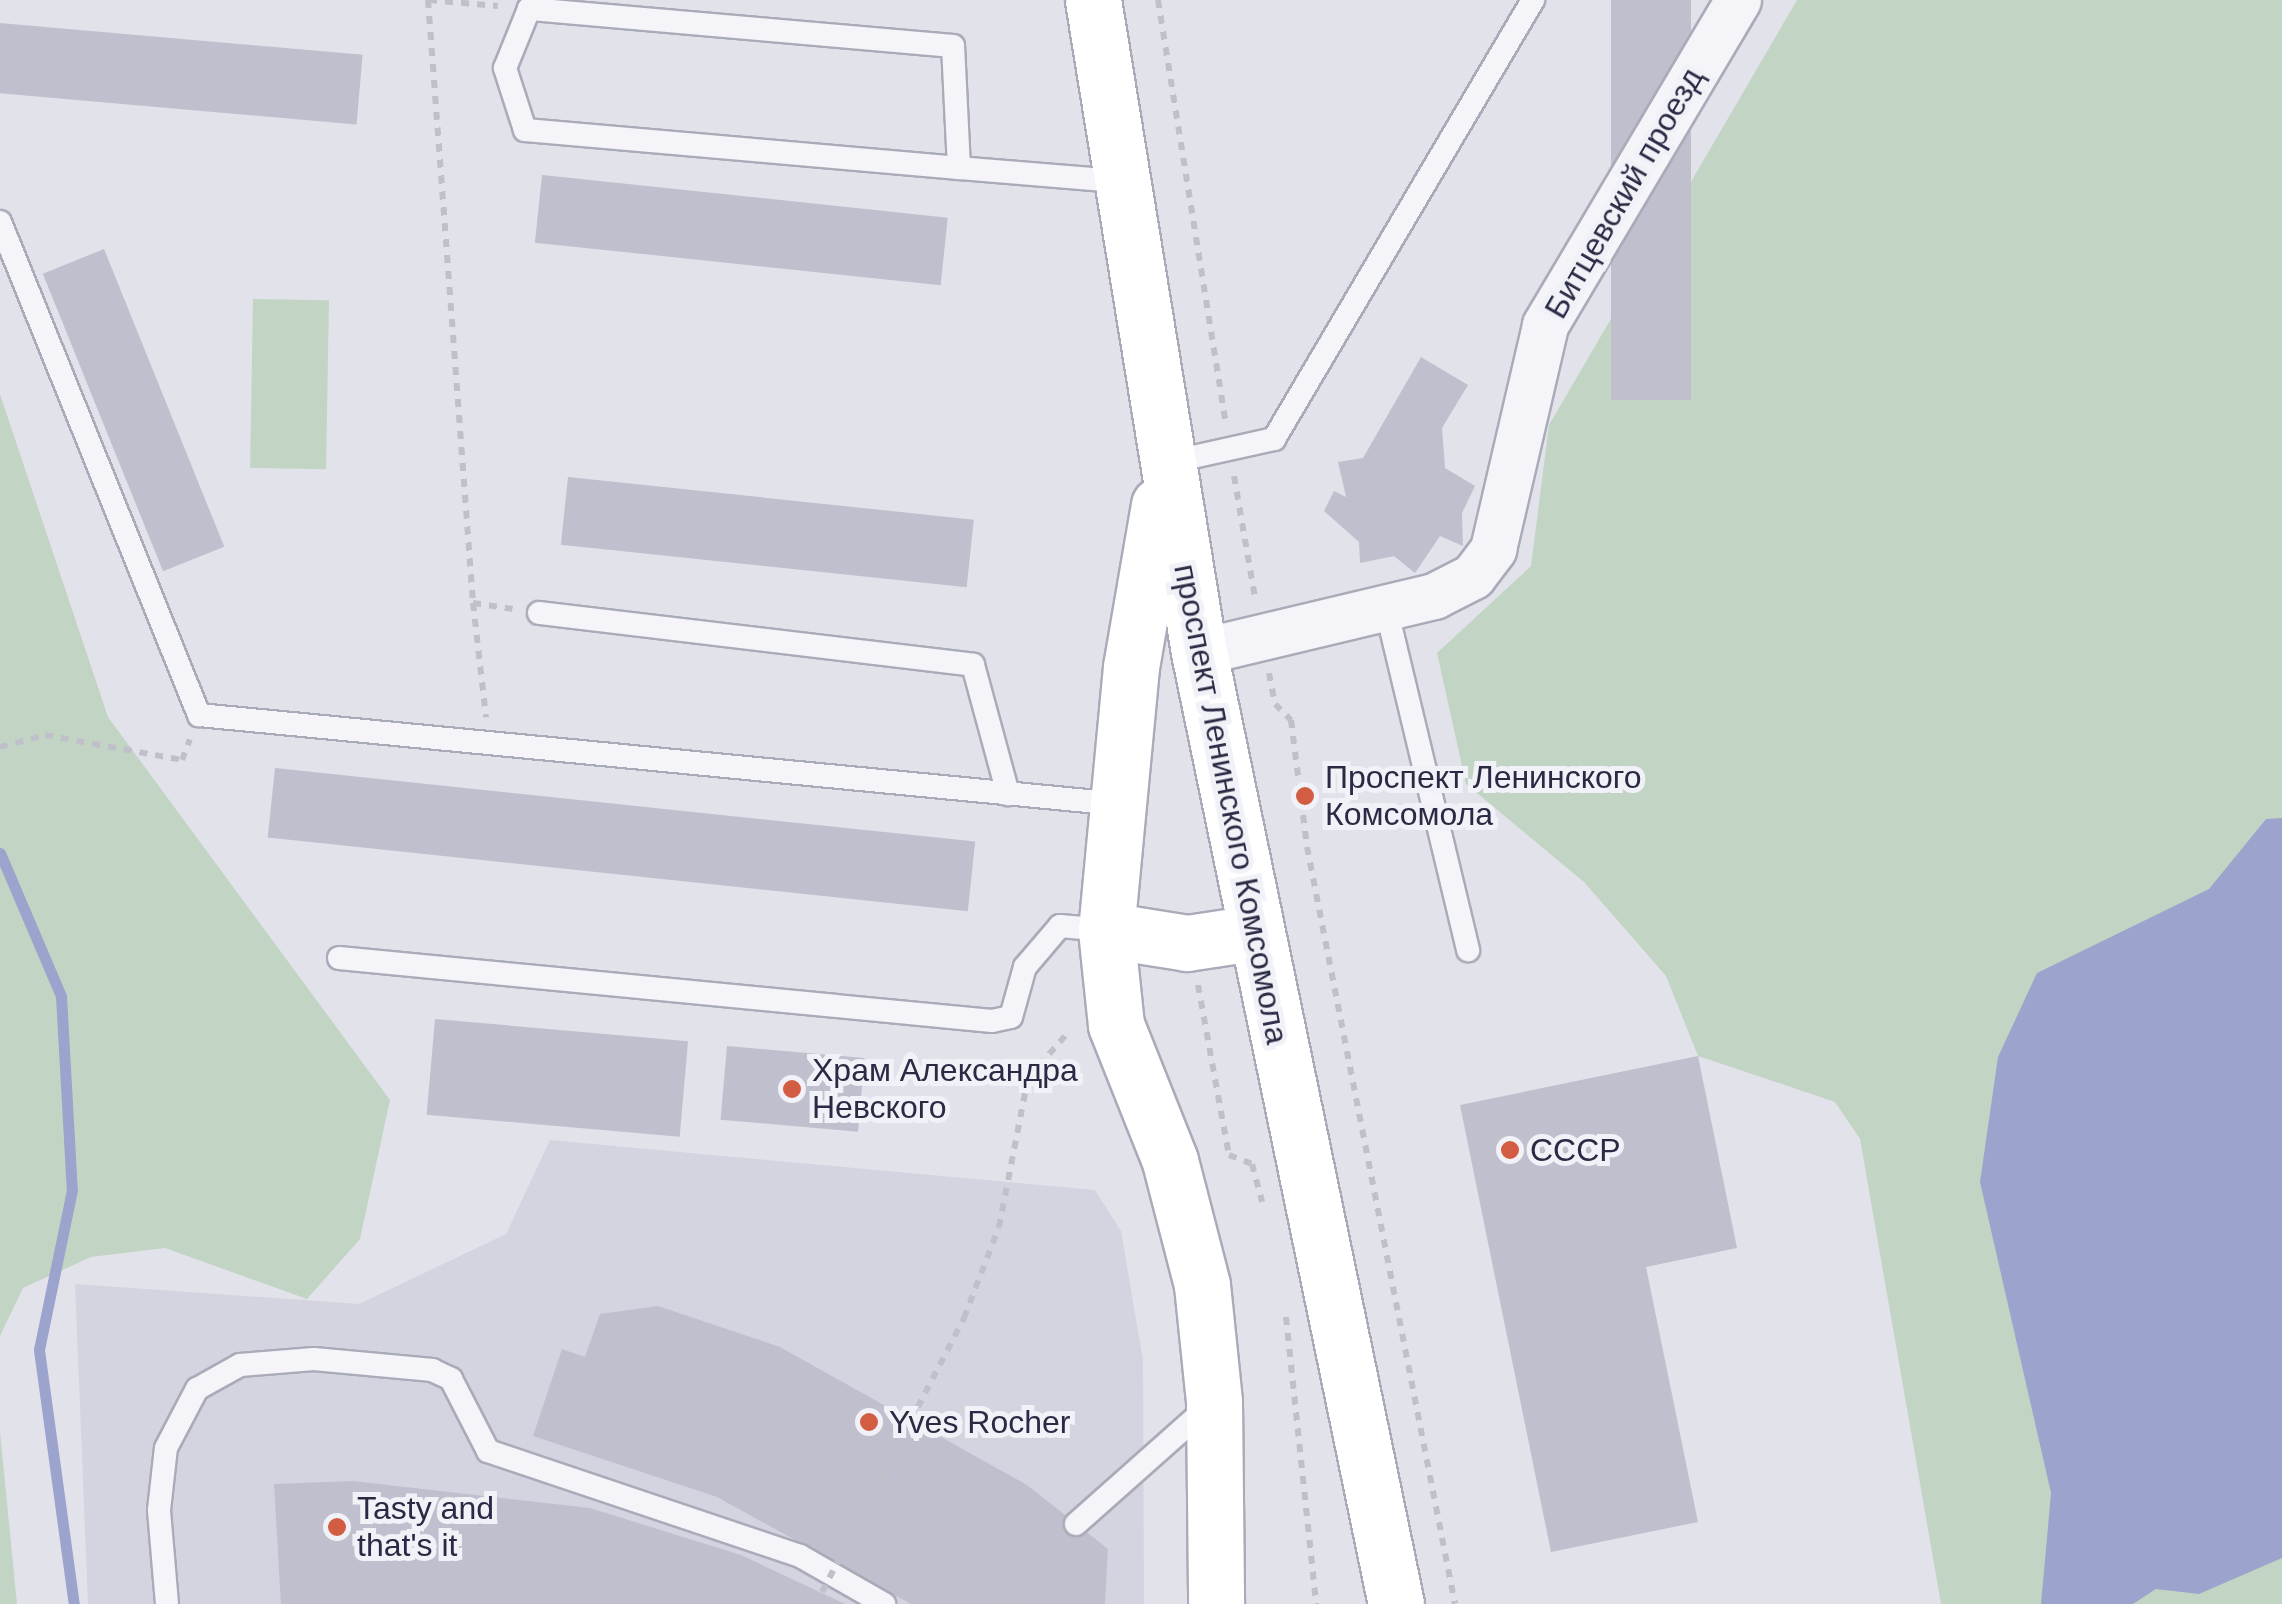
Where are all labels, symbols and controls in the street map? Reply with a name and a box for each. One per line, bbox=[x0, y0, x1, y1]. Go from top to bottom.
street label: Битцевский проезд bbox=[1537, 61, 1711, 325]
street label: проспект Ленинского Комсомола bbox=[1166, 561, 1296, 1047]
place label: Проспект Ленинского Комсомола bbox=[1325, 759, 1642, 834]
marker: Проспект Ленинского Комсомола bbox=[1294, 785, 1316, 807]
place label: Храм Александра Невского bbox=[812, 1052, 1078, 1127]
marker: Храм Александра Невского bbox=[781, 1078, 803, 1100]
place label: СССР bbox=[1530, 1131, 1621, 1169]
marker: СССР bbox=[1499, 1139, 1521, 1161]
place label: Yves Rocher bbox=[889, 1403, 1070, 1441]
marker: Yves Rocher bbox=[858, 1411, 880, 1433]
place label: Tasty and that's it bbox=[357, 1490, 494, 1565]
marker: Tasty and that's it bbox=[326, 1516, 348, 1538]

